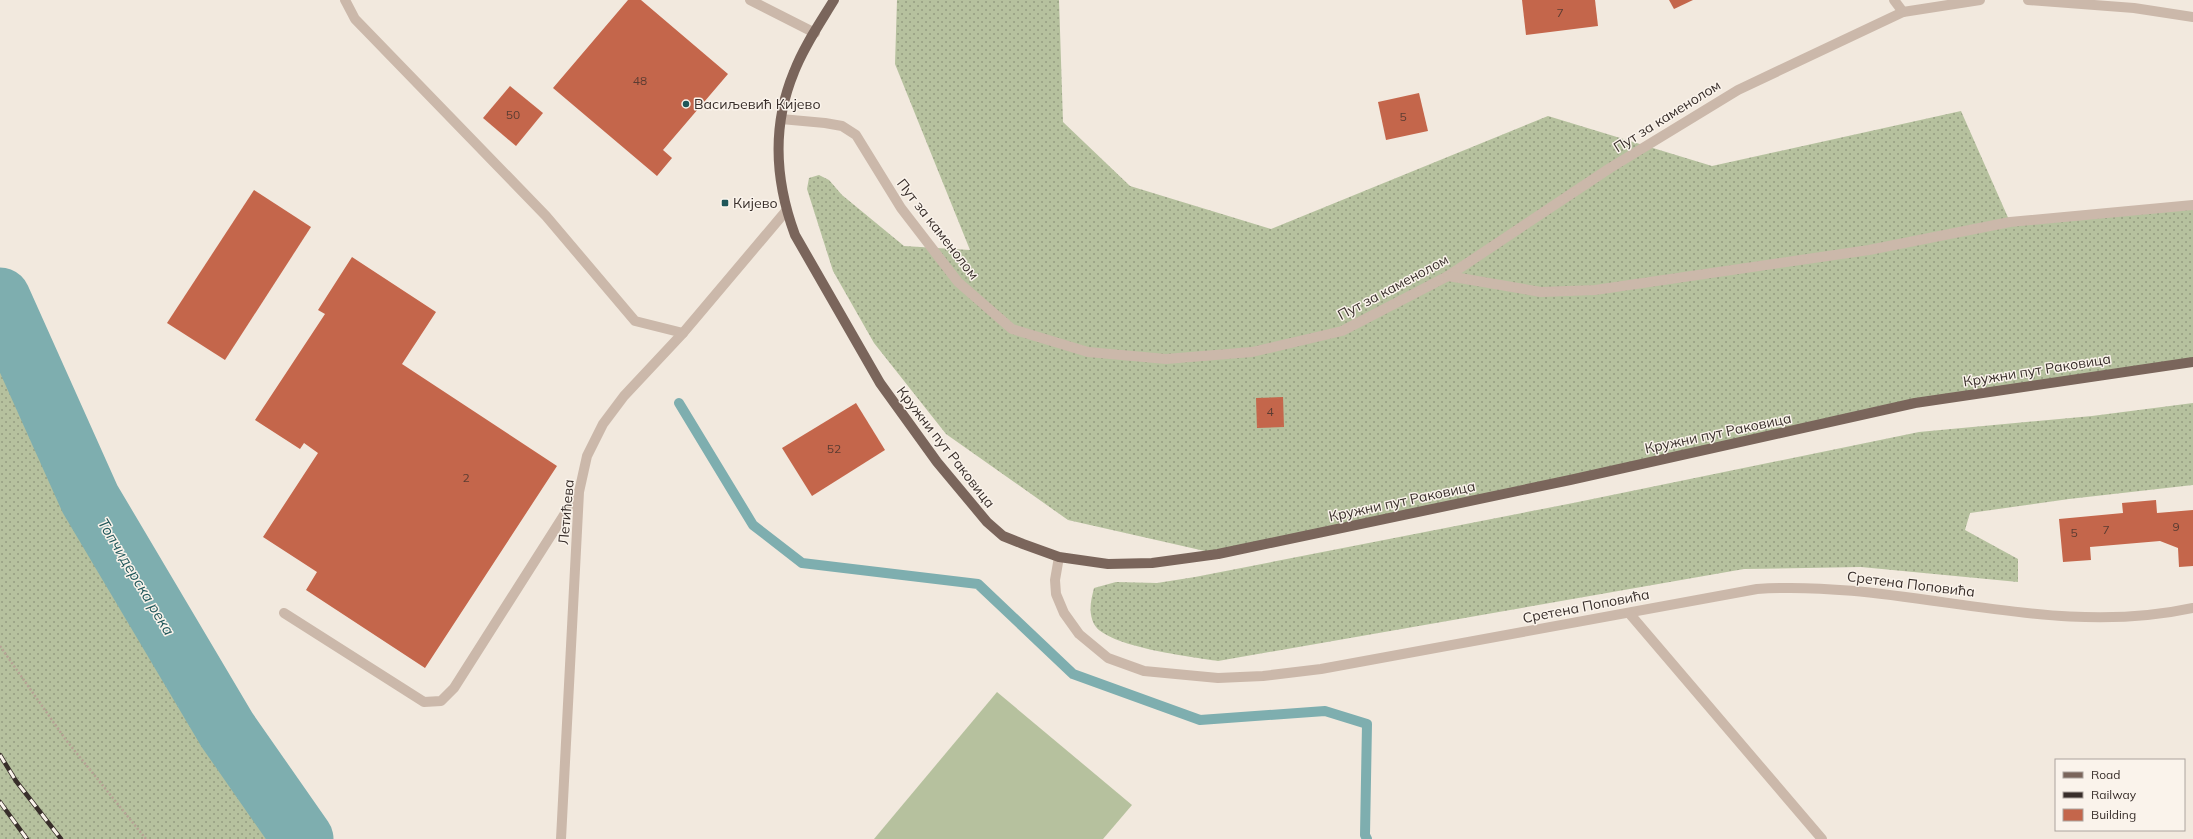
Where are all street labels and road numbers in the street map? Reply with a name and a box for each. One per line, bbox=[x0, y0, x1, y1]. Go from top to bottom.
street label: Пут за каменолом bbox=[1610, 76, 1724, 156]
street label: Пут за каменолом bbox=[893, 175, 983, 283]
street label: Пут за каменолом bbox=[1334, 250, 1452, 324]
street label: Кружни пут Раковица bbox=[1962, 349, 2112, 391]
street label: Кружни пут Раковица bbox=[893, 383, 999, 511]
street label: Кружни пут Раковица bbox=[1643, 409, 1793, 457]
street label: Кружни пут Раковица bbox=[1327, 477, 1477, 525]
street label: Летићева bbox=[554, 479, 578, 545]
street label: Сретена Поповића bbox=[1846, 567, 1976, 601]
street label: Сретена Поповића bbox=[1521, 585, 1651, 627]

